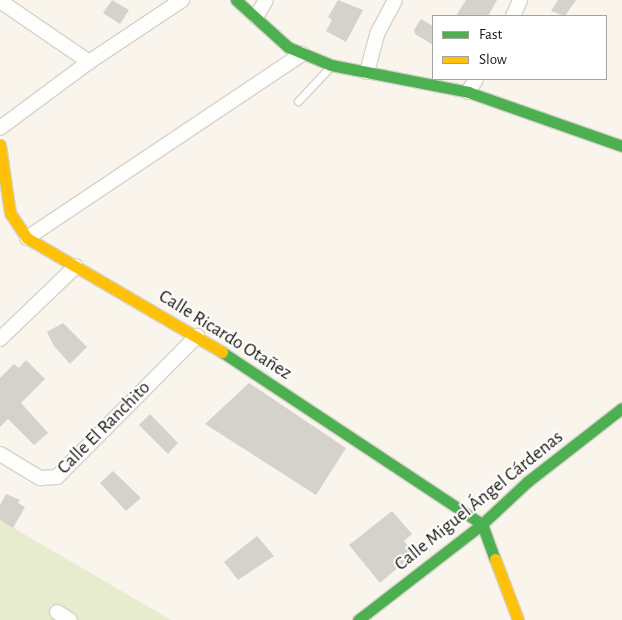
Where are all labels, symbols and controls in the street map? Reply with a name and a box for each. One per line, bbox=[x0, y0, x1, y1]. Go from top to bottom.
legend bbox=[432, 15, 607, 80]
text: Fast bbox=[479, 27, 502, 42]
text: Slow bbox=[479, 52, 507, 67]
street label: Calle Ricardo Otañez bbox=[154, 285, 296, 385]
street label: Calle El Ranchito bbox=[53, 377, 155, 479]
street label: Calle Miguel Ángel Cárdenas bbox=[390, 426, 568, 576]

